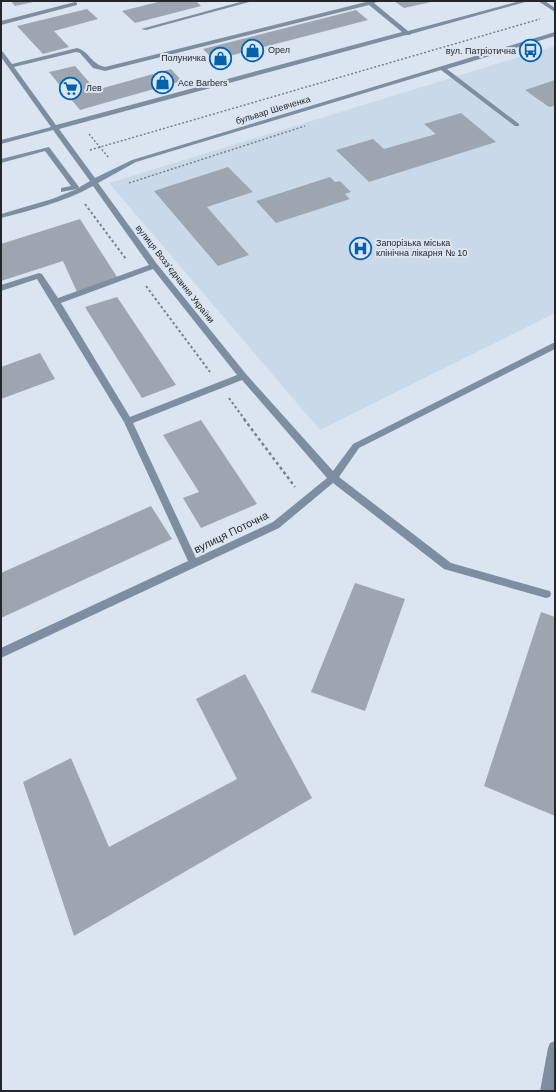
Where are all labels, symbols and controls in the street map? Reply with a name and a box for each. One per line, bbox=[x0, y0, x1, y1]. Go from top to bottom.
shop icon: Орел bbox=[240, 37, 266, 63]
bus stop icon: вул. Патріотична bbox=[518, 38, 544, 64]
shop icon: Полуничка bbox=[208, 45, 234, 71]
place label: Орел bbox=[268, 45, 290, 55]
place label: вул. Патріотична bbox=[446, 46, 516, 56]
place label: Полуничка bbox=[161, 53, 206, 63]
shop icon: Ace Barbers bbox=[149, 70, 175, 96]
supermarket icon: Лев bbox=[58, 75, 84, 101]
place label: Ace Barbers bbox=[178, 78, 228, 88]
place label: Лев bbox=[86, 83, 102, 93]
street label: бульвар Шевченка bbox=[234, 94, 312, 126]
street label: вулиця Воззʼєднання України bbox=[134, 223, 216, 325]
hospital icon: Запорізька міська клінічна лікарня № 10 bbox=[347, 235, 373, 261]
place label: Запорізька міська клінічна лікарня № 10 bbox=[376, 238, 467, 258]
street label: вулиця Поточна bbox=[192, 508, 271, 555]

